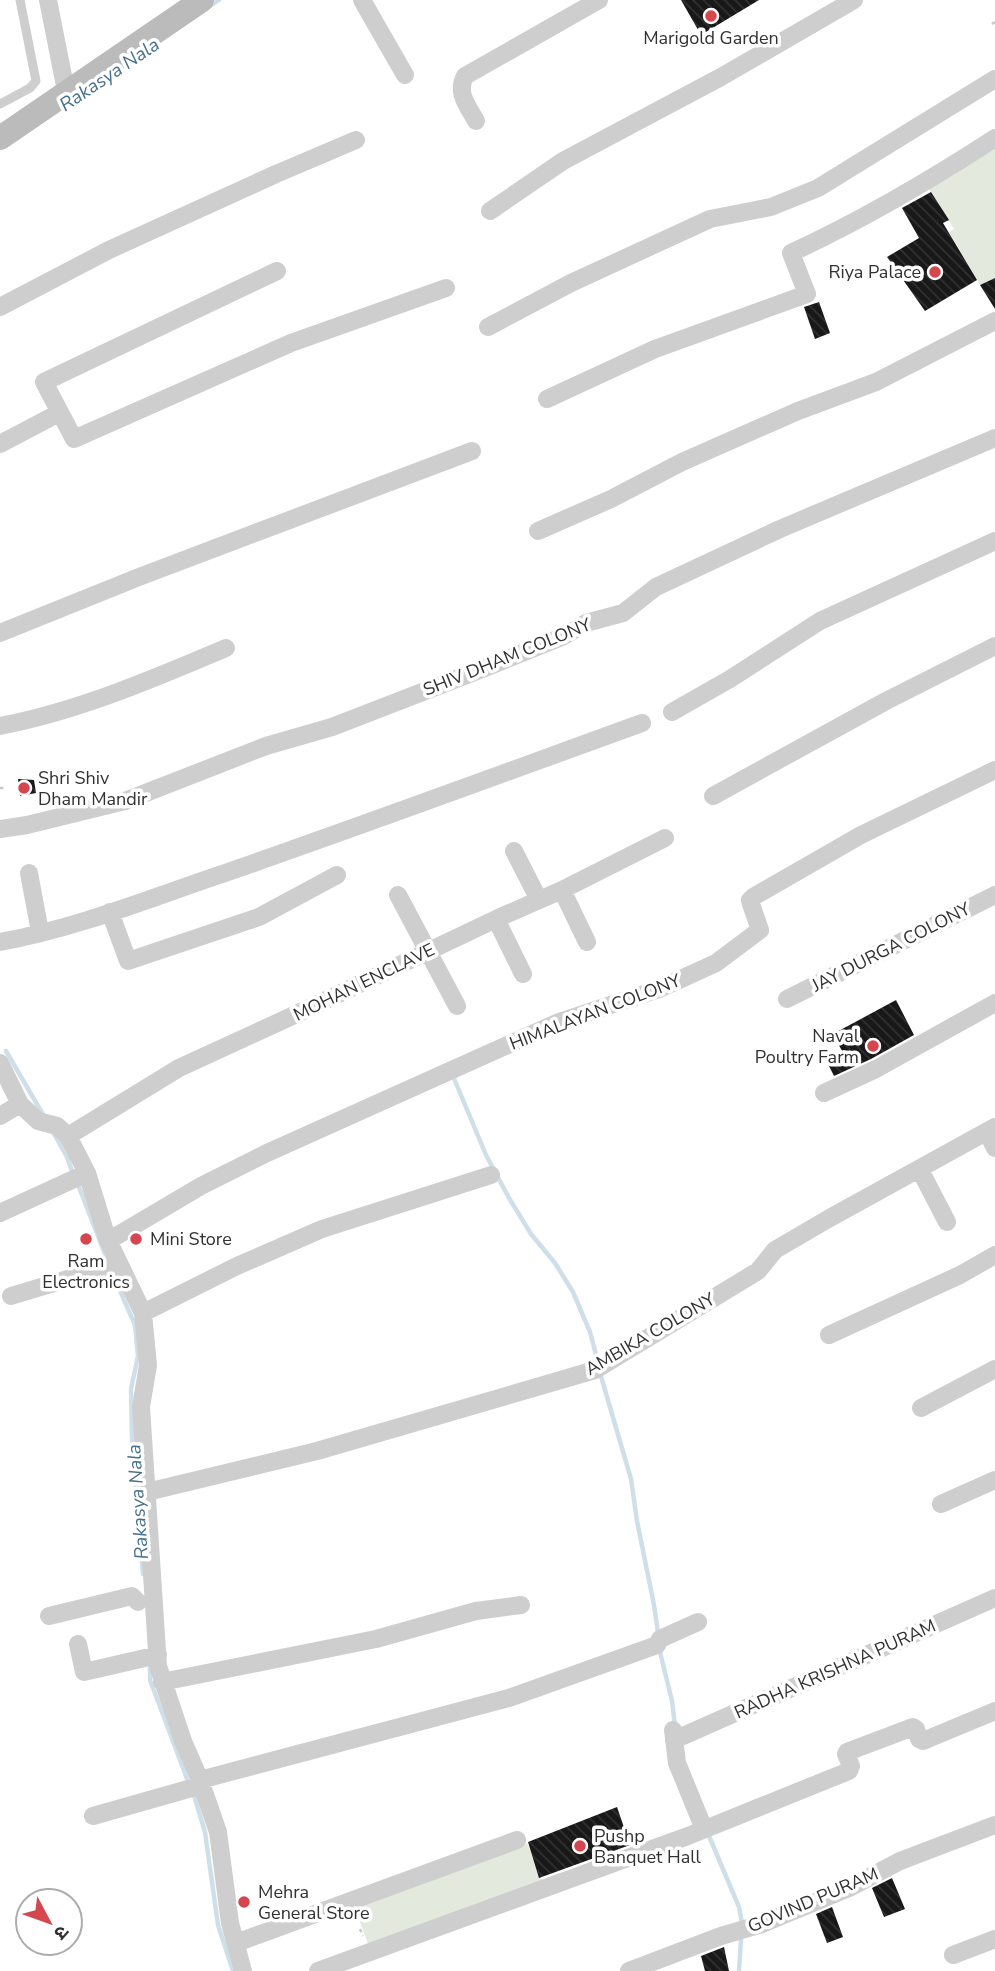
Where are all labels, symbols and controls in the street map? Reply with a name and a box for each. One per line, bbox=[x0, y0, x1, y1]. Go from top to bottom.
marker: Marigold Garden bbox=[703, 8, 719, 24]
place label: Marigold Garden bbox=[643, 26, 779, 50]
water label: Rakasya Nala bbox=[54, 32, 165, 118]
place label: Riya Palace bbox=[828, 260, 921, 284]
marker: Riya Palace bbox=[927, 264, 943, 280]
street label: SHIV DHAM COLONY bbox=[419, 612, 595, 702]
place label: Shri Shiv Dham Mandir bbox=[38, 766, 148, 811]
marker: Shri Shiv Dham Mandir bbox=[16, 780, 32, 796]
street label: JAY DURGA COLONY bbox=[807, 896, 975, 998]
street label: MOHAN ENCLAVE bbox=[289, 937, 439, 1027]
street label: HIMALAYAN COLONY bbox=[506, 968, 684, 1056]
place label: Naval Poultry Farm bbox=[755, 1024, 860, 1069]
marker: Naval Poultry Farm bbox=[865, 1038, 881, 1054]
place label: Mini Store bbox=[150, 1227, 232, 1251]
marker: Ram Electronics bbox=[78, 1231, 94, 1247]
marker: Mini Store bbox=[128, 1231, 144, 1247]
place label: Ram Electronics bbox=[42, 1249, 130, 1294]
street label: AMBIKA COLONY bbox=[581, 1287, 720, 1381]
water label: Rakasya Nala bbox=[121, 1443, 155, 1560]
street label: RADHA KRISHNA PURAM bbox=[730, 1614, 940, 1724]
place label: Pushp Banquet Hall bbox=[594, 1824, 702, 1869]
marker: Pushp Banquet Hall bbox=[572, 1838, 588, 1854]
street label: GOVIND PURAM bbox=[744, 1862, 882, 1938]
place label: Mehra General Store bbox=[258, 1880, 369, 1925]
north arrow bbox=[14, 1887, 84, 1957]
marker: Mehra General Store bbox=[236, 1894, 252, 1910]
text: उ bbox=[47, 1920, 75, 1946]

